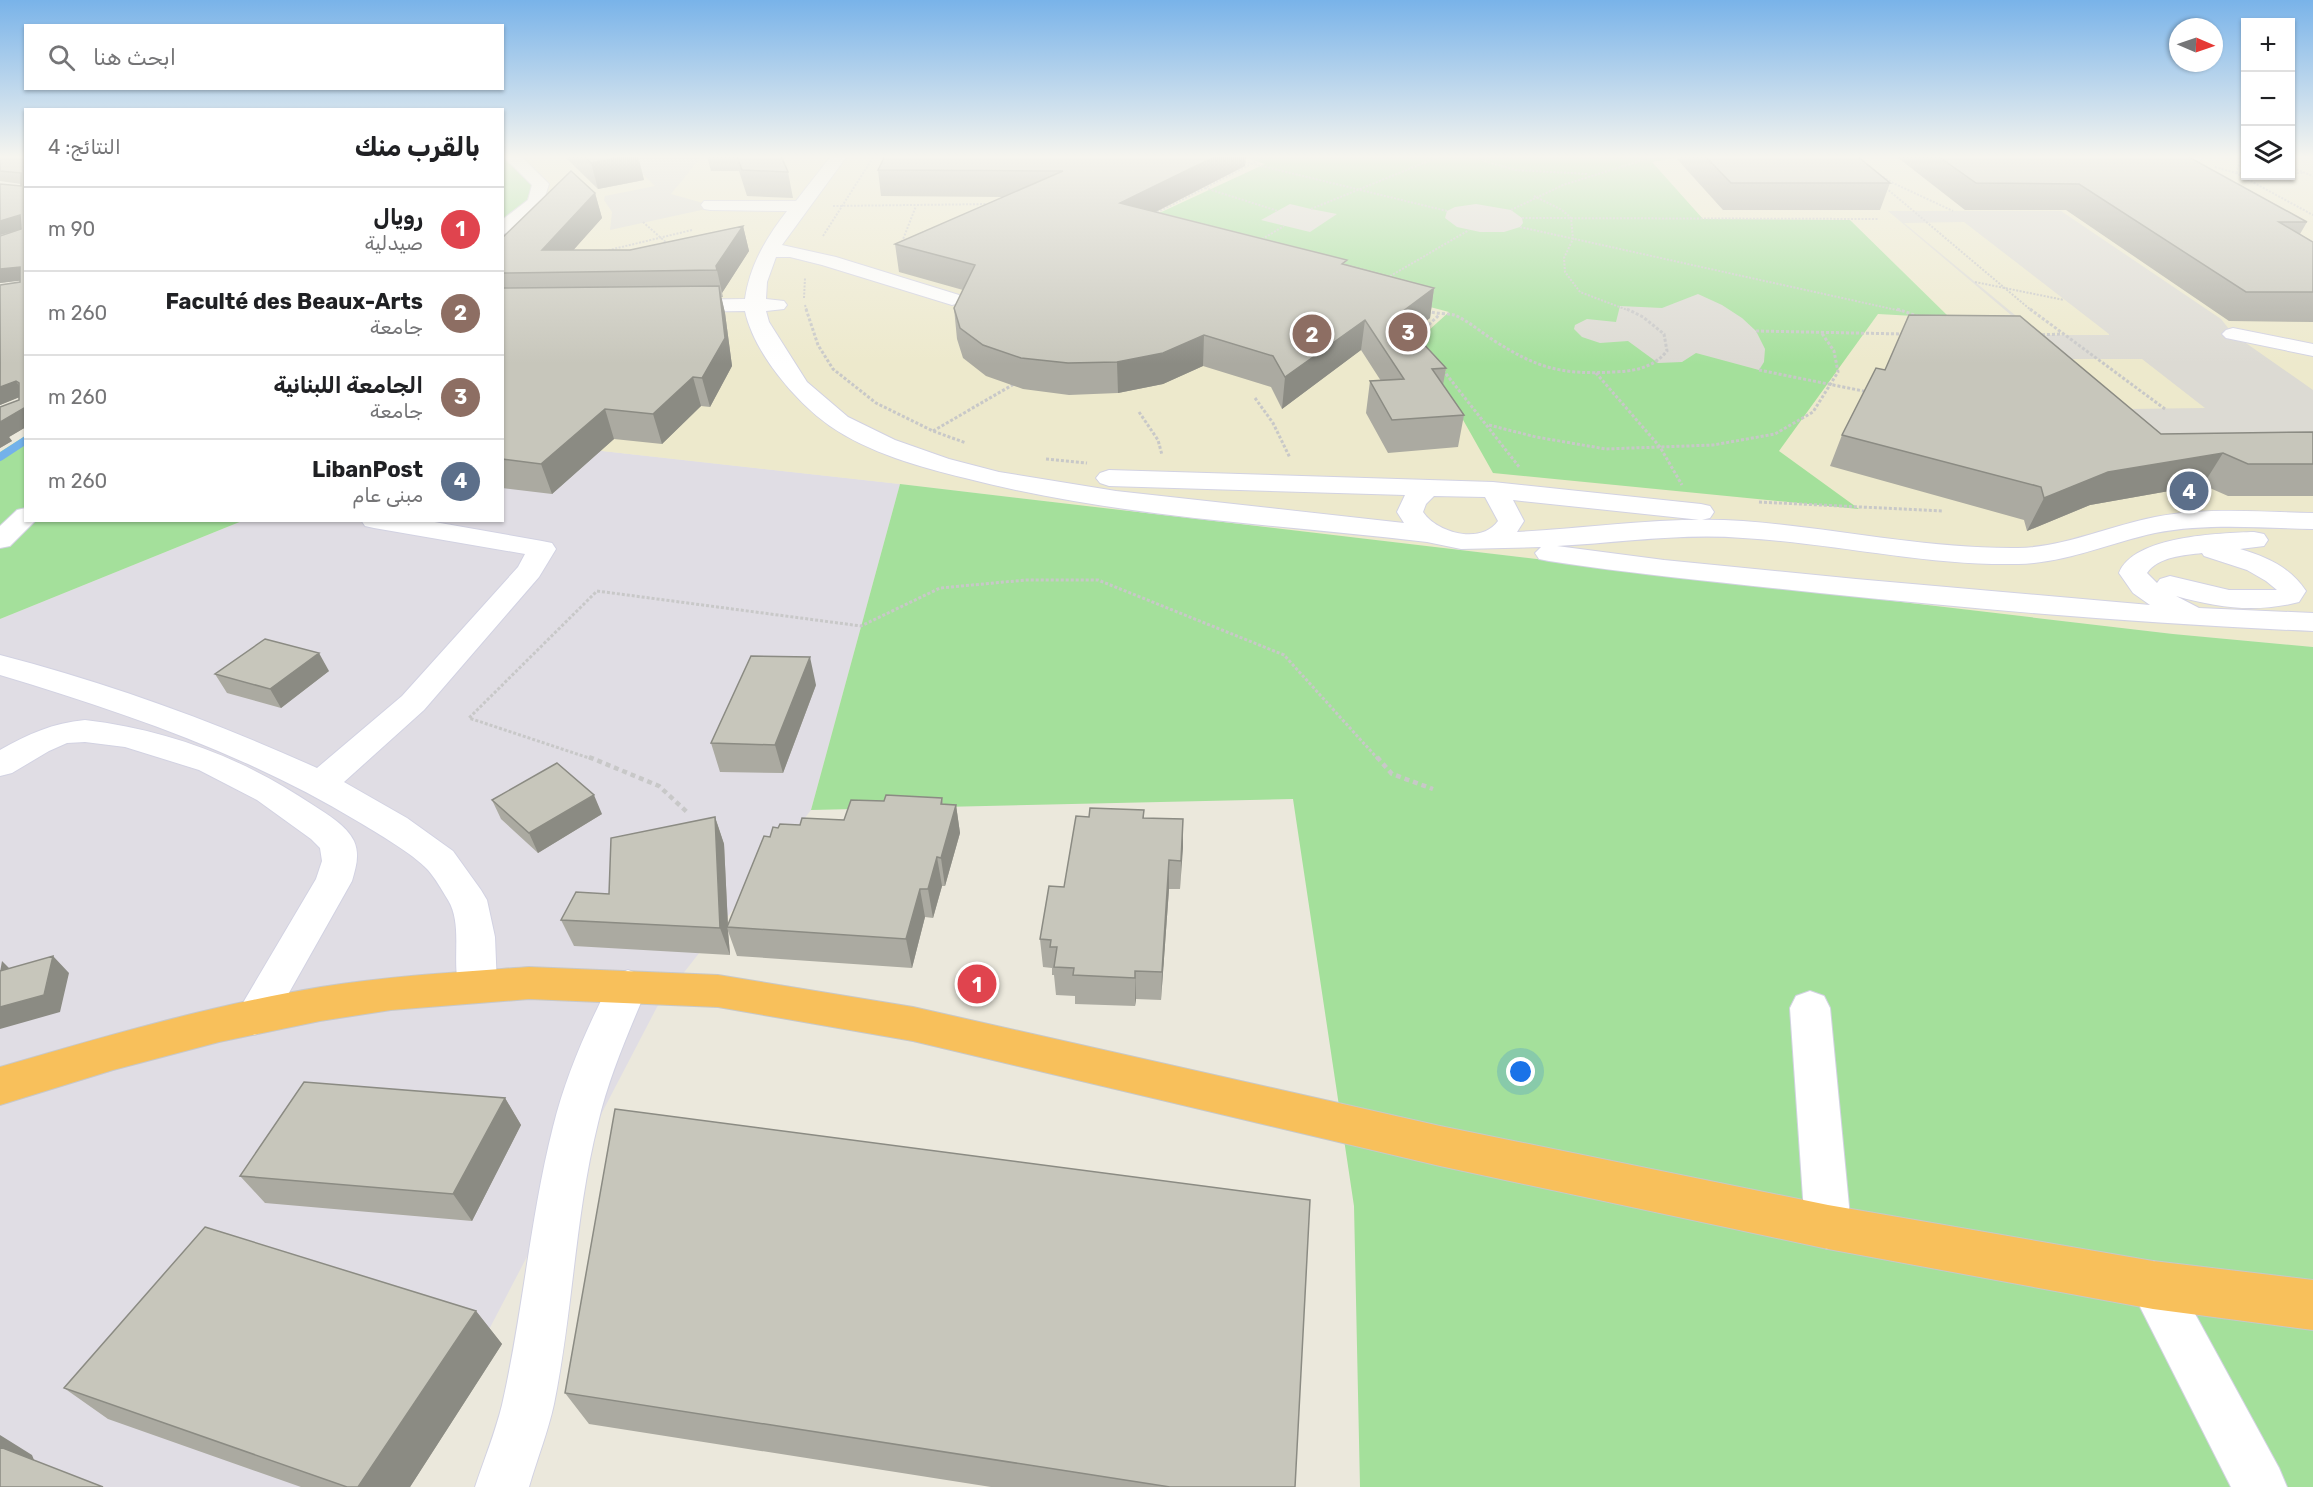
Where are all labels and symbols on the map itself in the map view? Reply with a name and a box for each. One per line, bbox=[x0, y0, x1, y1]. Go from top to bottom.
north arrow bbox=[2169, 18, 2223, 72]
pin: 3 bbox=[1388, 310, 1428, 354]
pin: 2 bbox=[1292, 312, 1332, 356]
pin: 4 bbox=[2170, 468, 2208, 514]
pin: 1 bbox=[958, 962, 996, 1006]
your location bbox=[1506, 1057, 1535, 1086]

